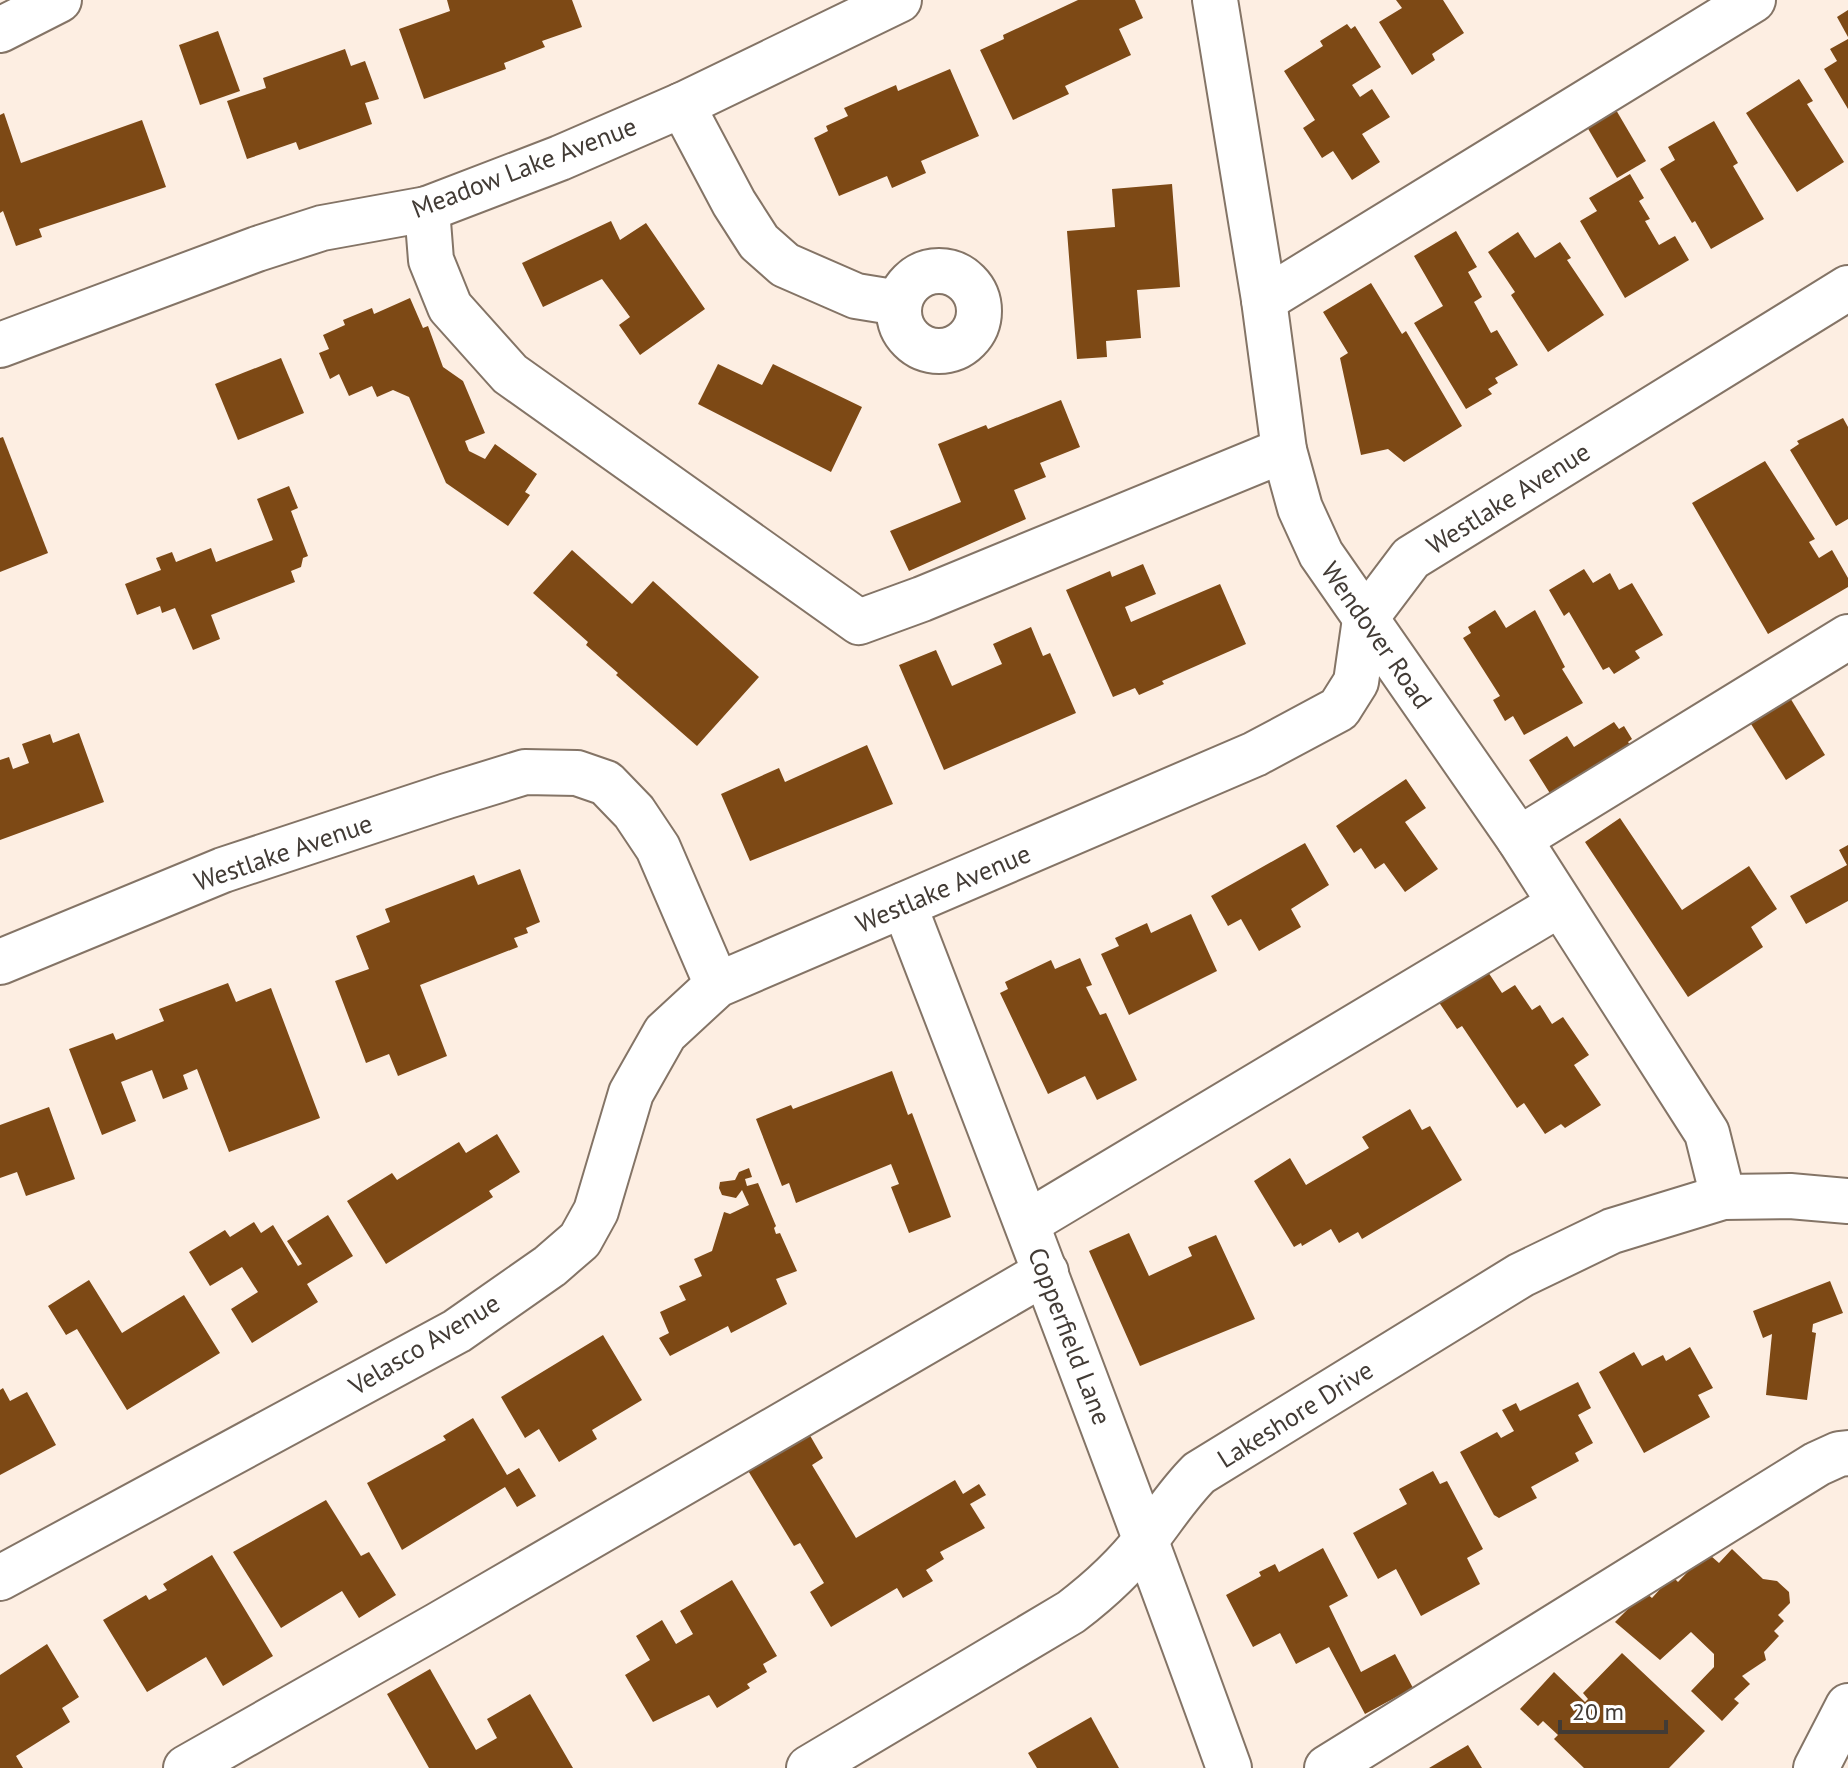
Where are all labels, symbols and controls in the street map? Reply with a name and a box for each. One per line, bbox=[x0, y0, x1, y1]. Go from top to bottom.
street label: Meadow Lake Avenue bbox=[407, 109, 641, 225]
street label: Westlake Avenue bbox=[1420, 435, 1596, 561]
street label: Wendover Road bbox=[1314, 555, 1440, 715]
street label: Westlake Avenue bbox=[189, 806, 377, 898]
street label: Westlake Avenue bbox=[851, 836, 1035, 940]
street label: Copperfield Lane bbox=[1021, 1243, 1119, 1429]
street label: Velasco Avenue bbox=[342, 1286, 505, 1403]
street label: Lakeshore Drive bbox=[1211, 1353, 1379, 1475]
scale bar bbox=[1560, 1684, 1666, 1734]
text: 20 m bbox=[1572, 1696, 1624, 1727]

